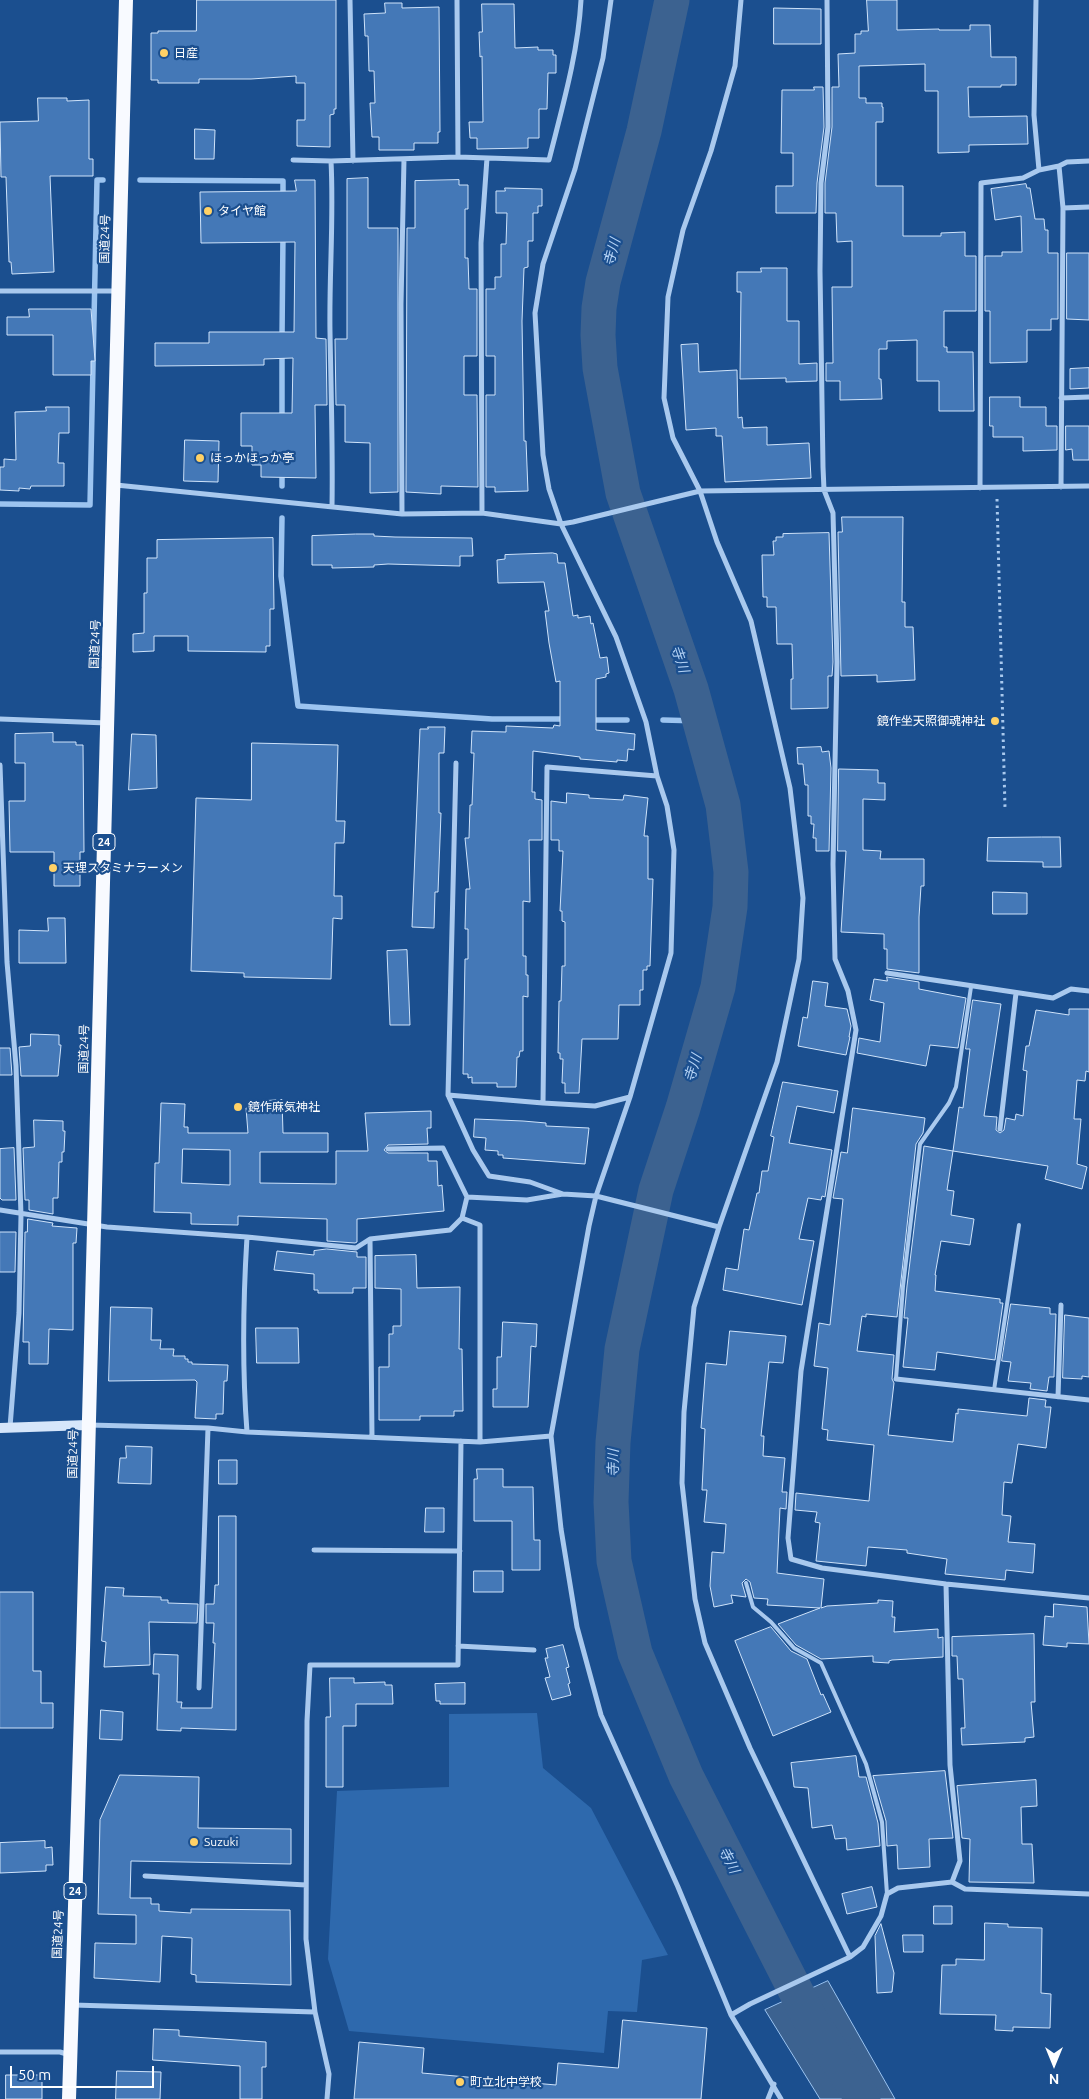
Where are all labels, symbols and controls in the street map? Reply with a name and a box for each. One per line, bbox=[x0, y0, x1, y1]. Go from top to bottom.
place label: 日産 bbox=[174, 46, 198, 60]
marker: 日産 bbox=[158, 47, 170, 59]
place label: タイヤ館 bbox=[218, 204, 266, 218]
marker: タイヤ館 bbox=[202, 205, 214, 217]
street label: 国道24号 bbox=[97, 214, 113, 264]
water label: 寺川 bbox=[600, 236, 624, 268]
place label: ほっかほっか亭 bbox=[210, 451, 294, 465]
marker: ほっかほっか亭 bbox=[194, 452, 206, 464]
street label: 国道24号 bbox=[87, 619, 103, 669]
water label: 寺川 bbox=[667, 643, 693, 675]
place label: 鏡作坐天照御魂神社 bbox=[877, 714, 985, 728]
marker: 鏡作坐天照御魂神社 bbox=[989, 715, 1001, 727]
road number: 24 bbox=[93, 834, 115, 850]
place label: 天理スタミナラーメン bbox=[63, 861, 183, 875]
marker: 天理スタミナラーメン bbox=[47, 862, 59, 874]
street label: 国道24号 bbox=[76, 1024, 92, 1074]
water label: 寺川 bbox=[681, 1052, 705, 1084]
place label: 鏡作麻気神社 bbox=[248, 1100, 320, 1114]
marker: 鏡作麻気神社 bbox=[232, 1101, 244, 1113]
street label: 国道24号 bbox=[65, 1429, 81, 1479]
water label: 寺川 bbox=[605, 1449, 621, 1477]
place label: Suzuki bbox=[204, 1835, 238, 1849]
marker: Suzuki bbox=[188, 1836, 200, 1848]
water label: 寺川 bbox=[715, 1844, 743, 1876]
road number: 24 bbox=[64, 1882, 86, 1900]
street label: 国道24号 bbox=[50, 1909, 66, 1959]
north arrow bbox=[1029, 2039, 1079, 2089]
scale bar bbox=[12, 2056, 156, 2088]
text: 50 m bbox=[18, 2066, 51, 2083]
text: N bbox=[1049, 2071, 1059, 2087]
place label: 町立北中学校 bbox=[470, 2075, 542, 2089]
marker: 町立北中学校 bbox=[454, 2076, 466, 2088]

